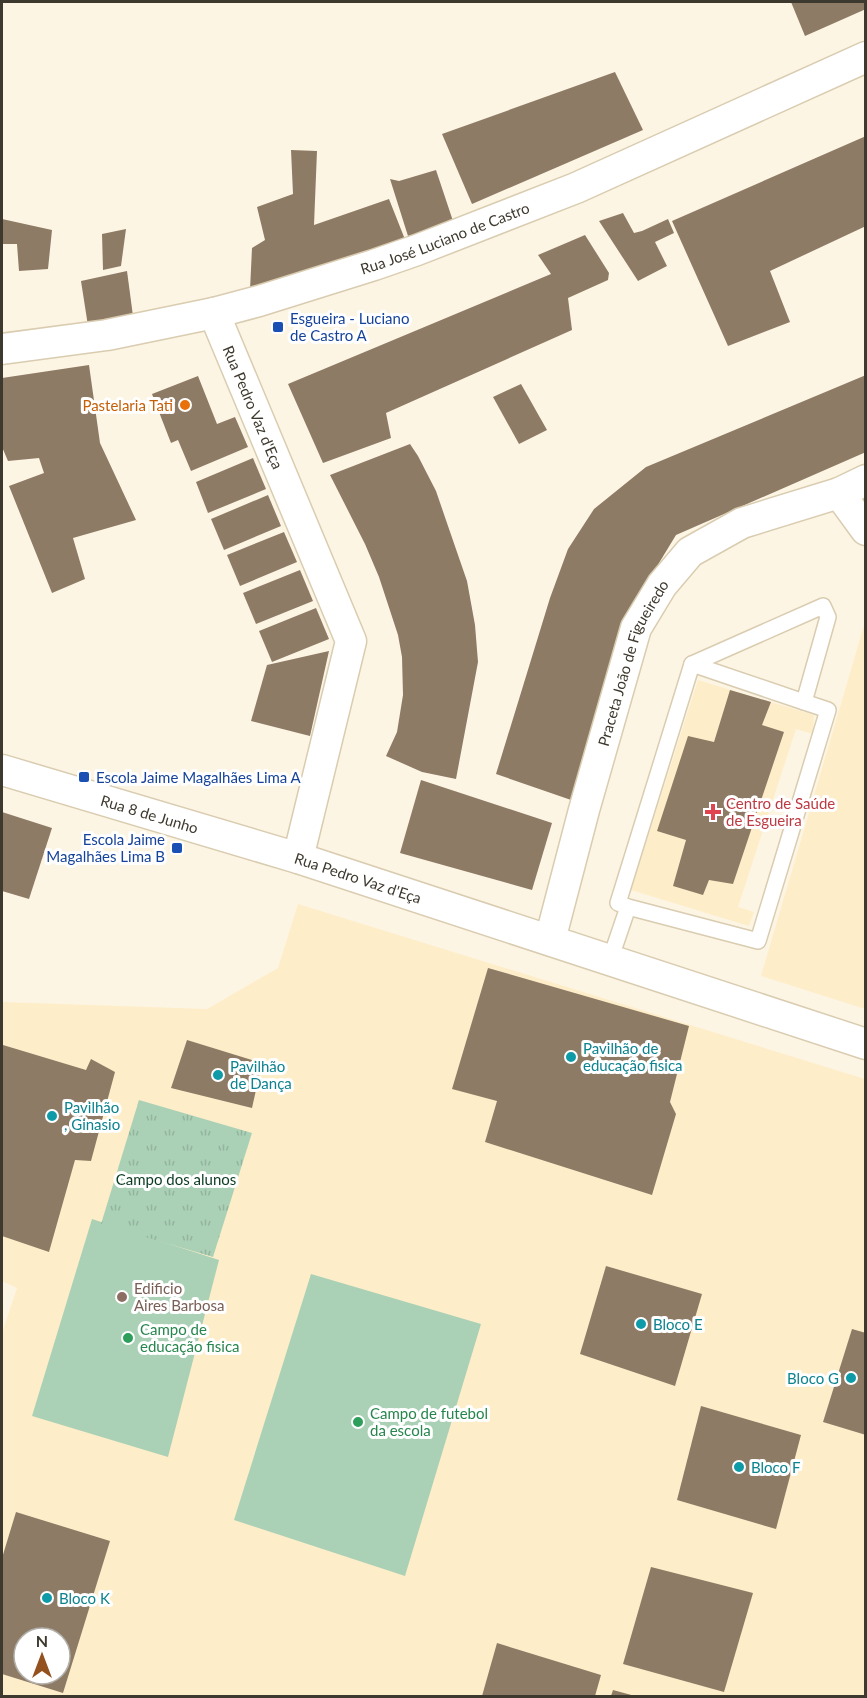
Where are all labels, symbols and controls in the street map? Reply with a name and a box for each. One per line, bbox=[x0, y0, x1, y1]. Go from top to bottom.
street label: Rua José Luciano de Castro bbox=[358, 198, 532, 278]
place label: Esgueira - Luciano de Castro A bbox=[290, 309, 409, 344]
marker: Esgueira - Luciano de Castro A bbox=[271, 320, 285, 334]
street label: Rua Pedro Vaz d'Eça bbox=[220, 343, 287, 472]
place label: Pastelaria Tati bbox=[82, 396, 173, 414]
marker: Pastelaria Tati bbox=[178, 398, 192, 412]
street label: Praceta João de Figueiredo bbox=[594, 576, 672, 748]
place label: Escola Jaime Magalhães Lima A bbox=[96, 768, 302, 786]
marker: Escola Jaime Magalhães Lima A bbox=[77, 770, 91, 784]
street label: Rua 8 de Junho bbox=[99, 791, 201, 837]
place label: Centro de Saúde de Esgueira bbox=[726, 794, 835, 829]
marker: Centro de Saúde de Esgueira bbox=[704, 803, 722, 821]
place label: Escola Jaime Magalhães Lima B bbox=[46, 830, 165, 865]
marker: Escola Jaime Magalhães Lima B bbox=[170, 841, 184, 855]
street label: Rua Pedro Vaz d'Eça bbox=[292, 849, 424, 907]
place label: Pavilhão de educação fisica bbox=[583, 1039, 683, 1074]
marker: Pavilhão de educação fisica bbox=[564, 1050, 578, 1064]
place label: Pavilhão de Dança bbox=[230, 1057, 292, 1092]
marker: Pavilhão de Dança bbox=[211, 1068, 225, 1082]
place label: Pavilhão , Ginasio bbox=[64, 1098, 120, 1133]
marker: Pavilhão , Ginasio bbox=[45, 1109, 59, 1123]
park label: Campo dos alunos bbox=[116, 1170, 236, 1188]
place label: Edificio Aires Barbosa bbox=[134, 1279, 224, 1314]
marker: Edificio Aires Barbosa bbox=[115, 1290, 129, 1304]
place label: Bloco E bbox=[653, 1315, 703, 1333]
marker: Bloco E bbox=[634, 1317, 648, 1331]
place label: Campo de educação fisica bbox=[140, 1320, 240, 1355]
marker: Campo de educação fisica bbox=[121, 1331, 135, 1345]
place label: Bloco G bbox=[787, 1369, 839, 1387]
marker: Bloco G bbox=[844, 1371, 858, 1385]
place label: Campo de futebol da escola bbox=[370, 1404, 488, 1439]
marker: Campo de futebol da escola bbox=[351, 1415, 365, 1429]
place label: Bloco F bbox=[751, 1458, 800, 1476]
marker: Bloco F bbox=[732, 1460, 746, 1474]
place label: Bloco K bbox=[59, 1589, 110, 1607]
marker: Bloco K bbox=[40, 1591, 54, 1605]
north arrow bbox=[12, 1626, 72, 1686]
text: N bbox=[36, 1631, 48, 1650]

